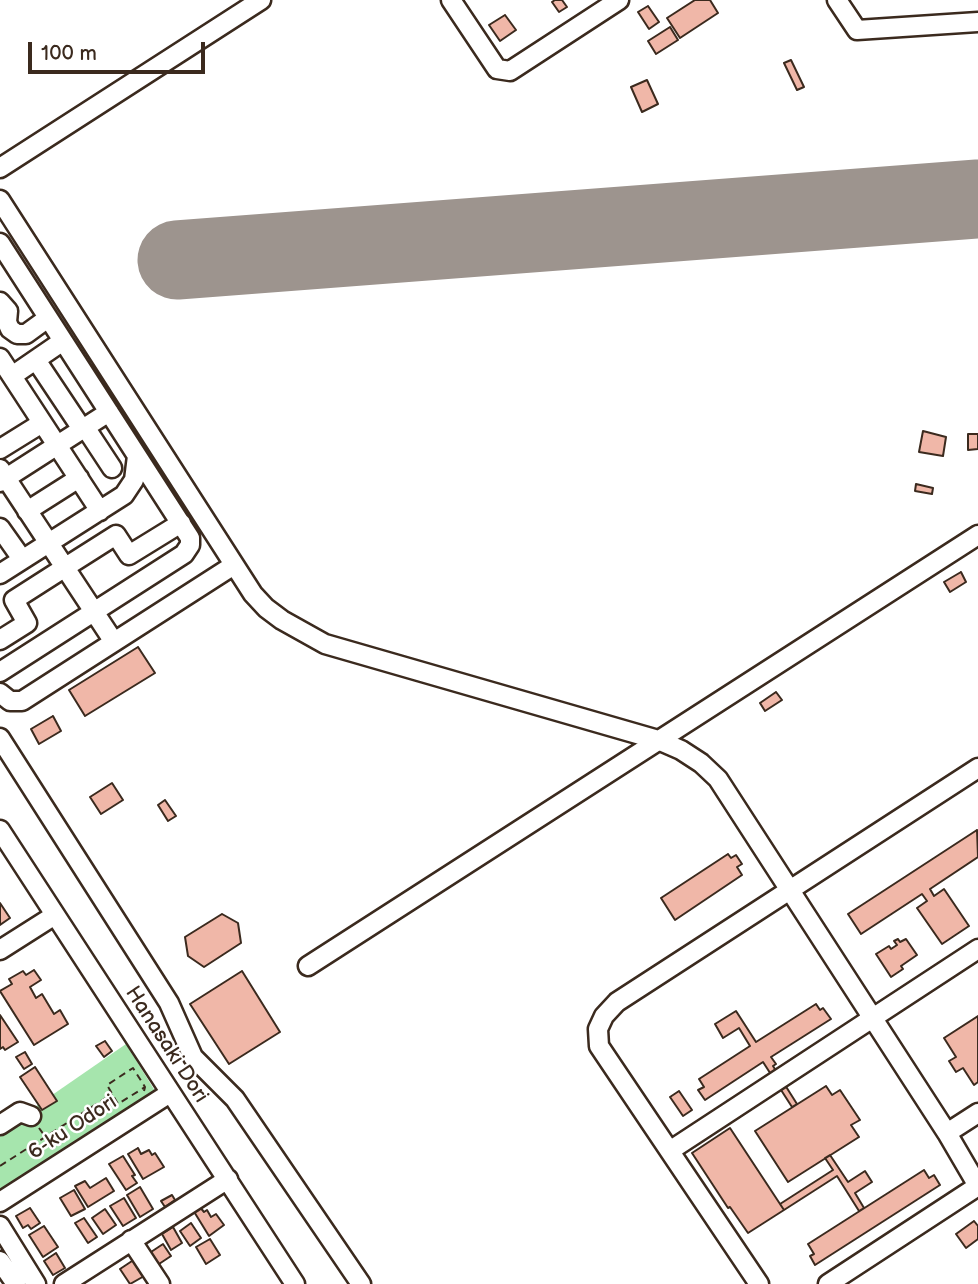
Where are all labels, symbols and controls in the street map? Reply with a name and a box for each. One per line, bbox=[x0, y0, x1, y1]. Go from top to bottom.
scale bar bbox=[32, 28, 208, 72]
text: 100 m bbox=[41, 41, 97, 66]
street label: Hanasaki Dori bbox=[119, 982, 213, 1108]
street label: 6-ku Odori bbox=[24, 1090, 122, 1166]

